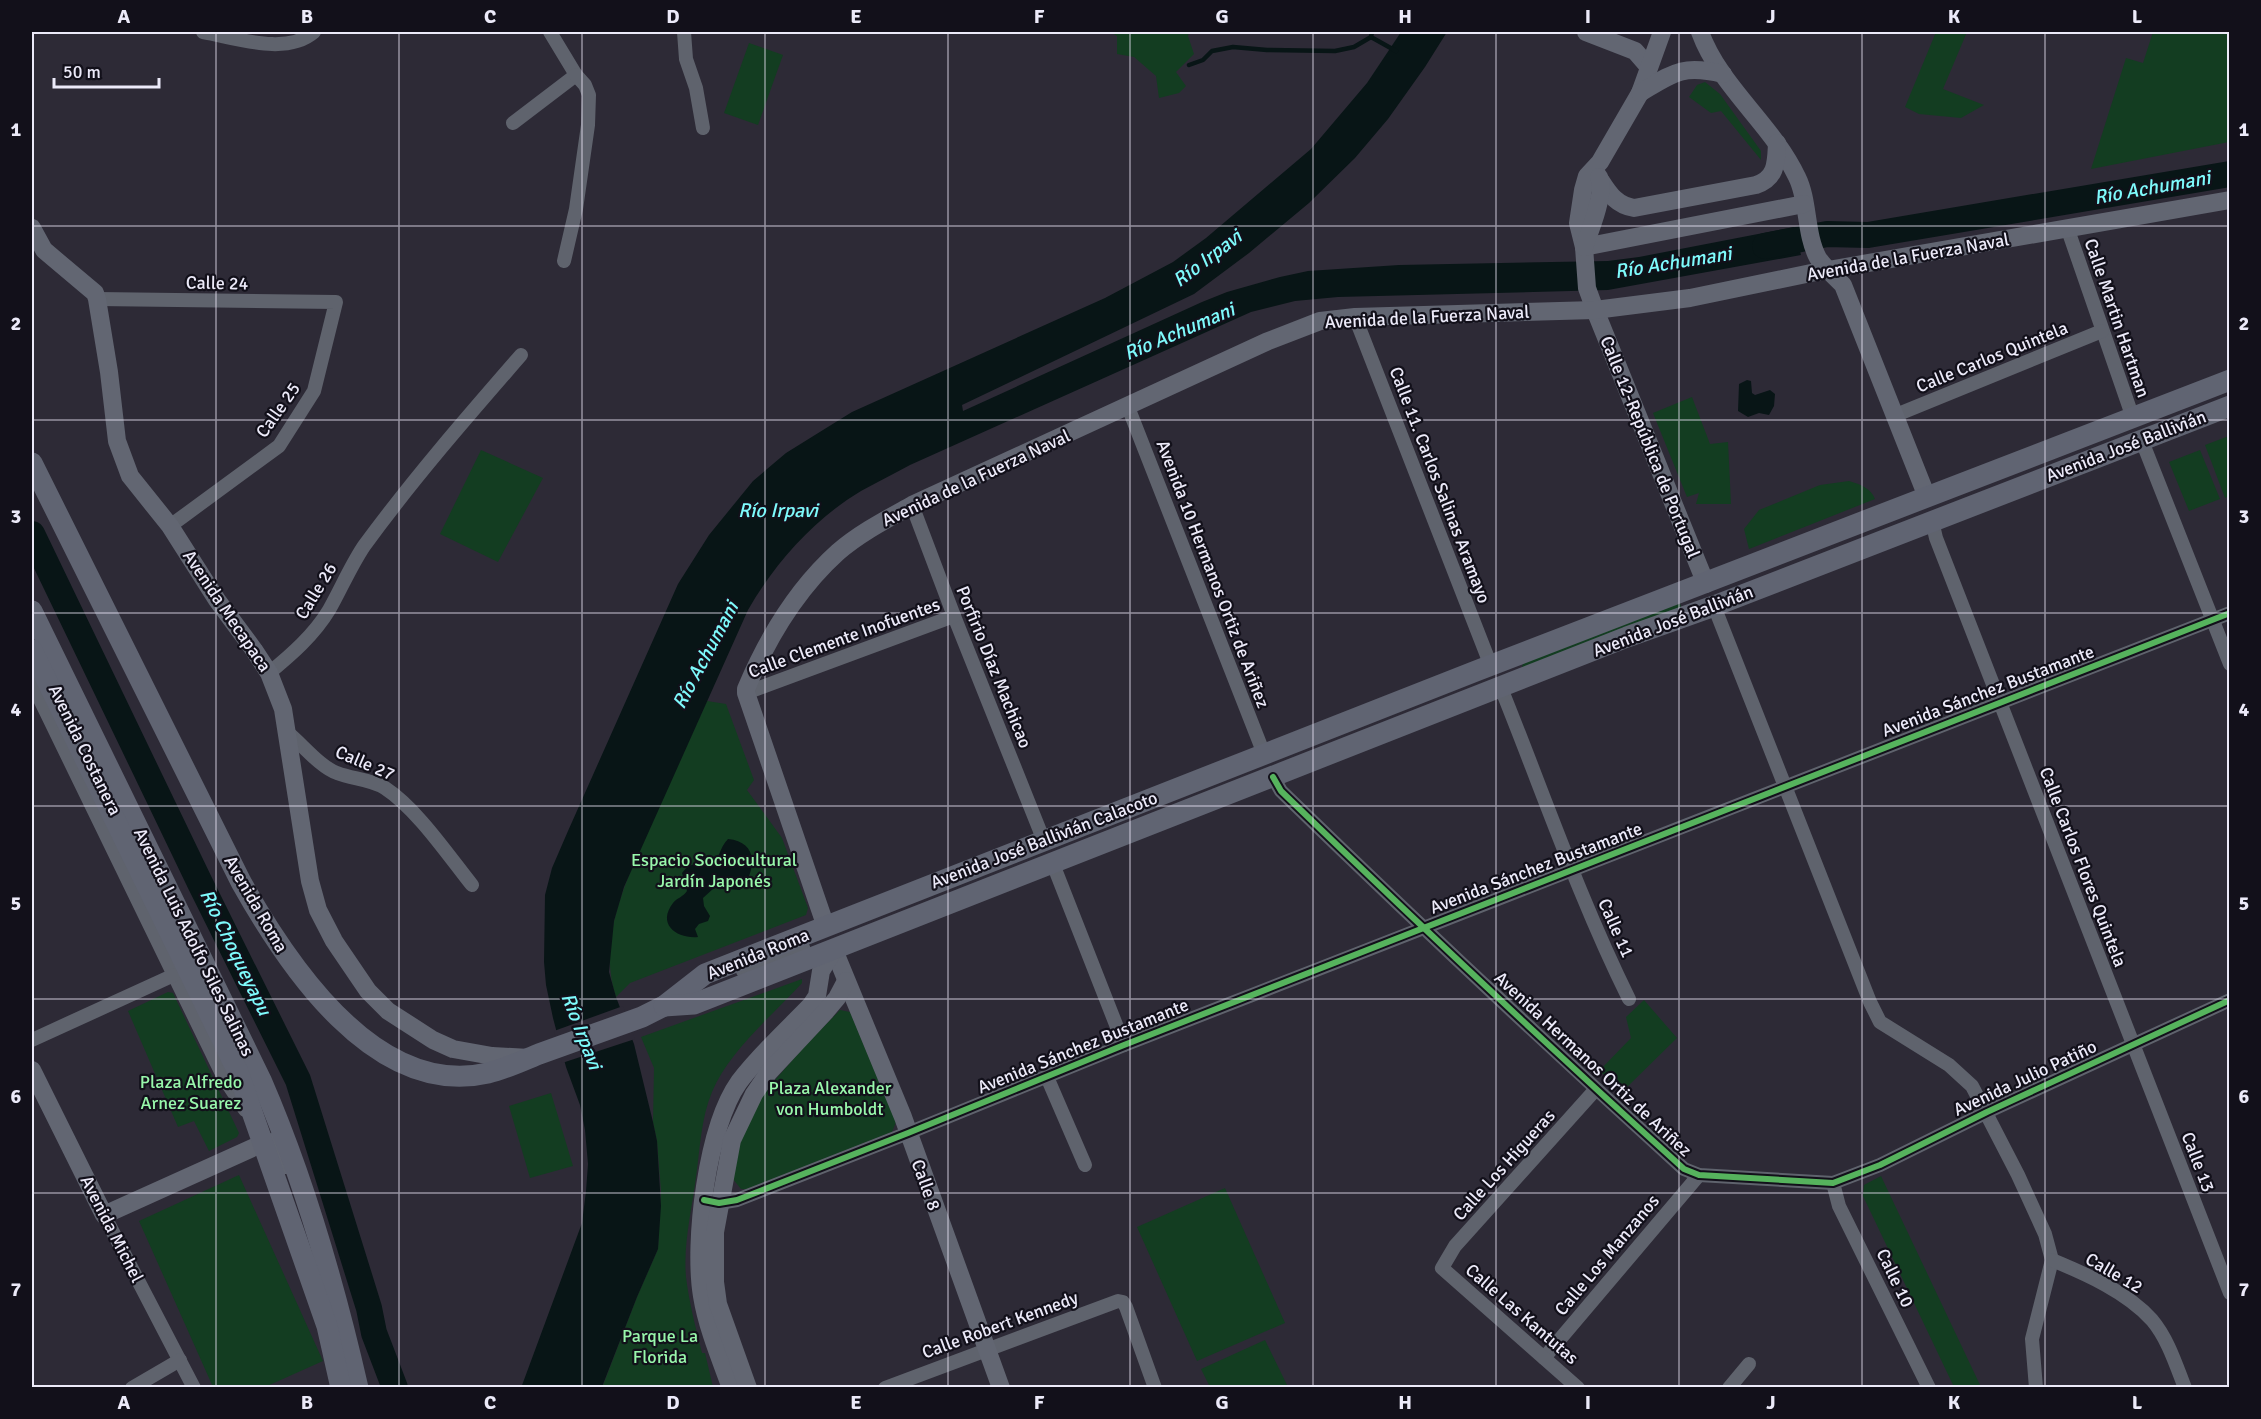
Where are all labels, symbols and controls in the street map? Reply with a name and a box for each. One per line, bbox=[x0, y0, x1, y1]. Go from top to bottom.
text: A bbox=[118, 4, 131, 29]
text: B bbox=[301, 4, 313, 29]
text: C bbox=[484, 4, 496, 29]
text: D bbox=[666, 4, 680, 29]
text: E bbox=[850, 4, 862, 29]
text: F bbox=[1034, 4, 1045, 29]
text: G bbox=[1215, 4, 1229, 29]
text: H bbox=[1398, 4, 1412, 29]
text: I bbox=[1585, 4, 1591, 29]
text: J bbox=[1766, 4, 1776, 29]
text: K bbox=[1948, 4, 1961, 29]
text: L bbox=[2132, 4, 2143, 29]
scale bar bbox=[54, 51, 159, 89]
text: 50 m bbox=[63, 61, 101, 83]
text: 1 bbox=[11, 117, 22, 142]
text: 1 bbox=[2239, 117, 2250, 142]
water label: Río Achumani bbox=[2092, 165, 2214, 210]
water label: Río Irpavi bbox=[1168, 223, 1248, 293]
street label: Avenida de la Fuerza Naval bbox=[1805, 228, 2011, 286]
street label: Calle Martin Hartman bbox=[2079, 236, 2155, 400]
water label: Río Achumani bbox=[1613, 241, 1735, 284]
street label: Calle 24 bbox=[186, 271, 249, 295]
water label: Río Achumani bbox=[1120, 296, 1240, 366]
street label: Avenida de la Fuerza Naval bbox=[1324, 301, 1530, 333]
text: 2 bbox=[11, 311, 21, 336]
text: 2 bbox=[2239, 311, 2249, 336]
street label: Calle Carlos Quintela bbox=[1913, 317, 2071, 397]
street label: Calle 12-República de Portugal bbox=[1595, 333, 1705, 561]
street label: Calle 11. Carlos Salinas Aramayo bbox=[1385, 364, 1495, 606]
street label: Calle 25 bbox=[251, 378, 305, 442]
street label: Avenida José Ballivián bbox=[2043, 405, 2209, 487]
street label: Avenida de la Fuerza Naval bbox=[878, 425, 1074, 531]
street label: Avenida 10 Hermanos Ortiz de Ariñez bbox=[1152, 437, 1274, 711]
water label: Río Irpavi bbox=[738, 498, 820, 523]
text: 3 bbox=[11, 504, 21, 529]
text: 3 bbox=[2239, 504, 2249, 529]
street label: Avenida Mecapaca bbox=[178, 546, 276, 676]
street label: Calle 26 bbox=[290, 559, 342, 623]
street label: Avenida José Ballivián bbox=[1590, 580, 1756, 662]
street label: Porfirio Díaz Machicao bbox=[951, 583, 1037, 751]
street label: Calle Clemente Inofuentes bbox=[745, 593, 943, 683]
water label: Río Achumani bbox=[667, 596, 745, 713]
street label: Avenida Sánchez Bustamante bbox=[1879, 640, 2097, 742]
street label: Avenida Costanera bbox=[44, 681, 126, 819]
text: 4 bbox=[11, 697, 22, 722]
text: 4 bbox=[2239, 697, 2250, 722]
street label: Calle 27 bbox=[332, 741, 398, 785]
street label: Calle Carlos Flores Quintela bbox=[2035, 764, 2131, 970]
street label: Avenida José Ballivián Calacoto bbox=[927, 786, 1161, 894]
street label: Avenida Sánchez Bustamante bbox=[1427, 817, 1645, 919]
street label: Avenida Luis Adolfo Siles Salinas bbox=[129, 824, 259, 1060]
park label: Espacio Sociocultural Jardín Japonés bbox=[631, 849, 797, 892]
street label: Avenida Roma bbox=[219, 852, 293, 956]
water label: Río Choqueyapu bbox=[194, 885, 277, 1020]
text: 5 bbox=[11, 891, 21, 916]
text: 5 bbox=[2239, 891, 2249, 916]
street label: Calle 11 bbox=[1593, 895, 1639, 961]
street label: Avenida Roma bbox=[704, 923, 812, 985]
street label: Avenida Hermanos Ortiz de Ariñez bbox=[1490, 967, 1696, 1161]
water label: Río Irpavi bbox=[556, 989, 608, 1075]
street label: Avenida Sánchez Bustamante bbox=[974, 994, 1192, 1098]
street label: Avenida Julio Patiño bbox=[1950, 1035, 2100, 1121]
park label: Plaza Alfredo Arnez Suarez bbox=[140, 1071, 242, 1114]
park label: Plaza Alexander von Humboldt bbox=[768, 1077, 892, 1120]
text: 6 bbox=[11, 1084, 22, 1109]
text: 6 bbox=[2239, 1084, 2250, 1109]
street label: Calle Los Higueras bbox=[1448, 1105, 1560, 1225]
street label: Calle 13 bbox=[2177, 1129, 2219, 1195]
street label: Calle 8 bbox=[907, 1156, 945, 1214]
street label: Avenida Michel bbox=[76, 1172, 148, 1286]
street label: Calle Los Manzanos bbox=[1550, 1190, 1664, 1320]
street label: Calle 10 bbox=[1871, 1245, 1919, 1311]
street label: Calle 12 bbox=[2081, 1248, 2147, 1298]
street label: Calle Las Kantutas bbox=[1461, 1259, 1583, 1369]
text: 7 bbox=[11, 1277, 22, 1302]
text: 7 bbox=[2239, 1277, 2250, 1302]
street label: Calle Robert Kennedy bbox=[919, 1286, 1082, 1364]
park label: Parque La Florida bbox=[622, 1325, 698, 1368]
text: A bbox=[118, 1390, 131, 1415]
text: B bbox=[301, 1390, 313, 1415]
text: C bbox=[484, 1390, 496, 1415]
text: D bbox=[666, 1390, 680, 1415]
text: E bbox=[850, 1390, 862, 1415]
text: F bbox=[1034, 1390, 1045, 1415]
text: G bbox=[1215, 1390, 1229, 1415]
text: H bbox=[1398, 1390, 1412, 1415]
text: I bbox=[1585, 1390, 1591, 1415]
text: J bbox=[1766, 1390, 1776, 1415]
text: K bbox=[1948, 1390, 1961, 1415]
text: L bbox=[2132, 1390, 2143, 1415]

